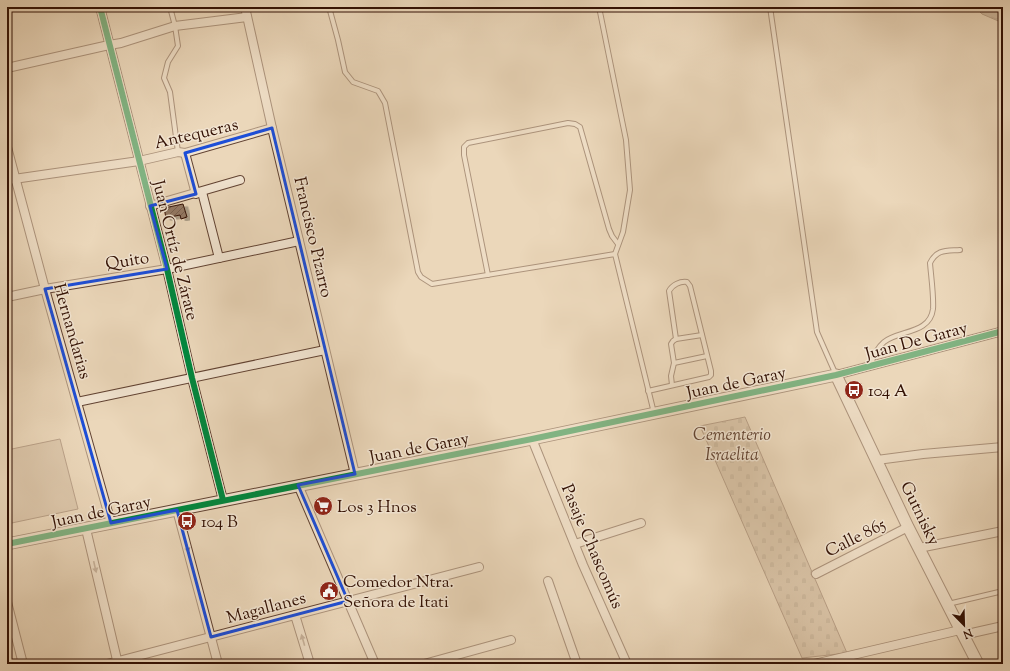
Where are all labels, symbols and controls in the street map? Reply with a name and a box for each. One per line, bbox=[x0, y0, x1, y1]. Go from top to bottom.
street label: Antequeras bbox=[152, 114, 241, 156]
street label: Francisco Pizarro bbox=[286, 175, 338, 300]
street label: Juan Ortíz de Zárate bbox=[145, 177, 203, 323]
street label: Quito bbox=[104, 247, 151, 277]
street label: Hernandarias bbox=[46, 281, 96, 382]
street label: Juan De Garay bbox=[862, 317, 971, 367]
street label: Juan de Garay bbox=[683, 362, 789, 406]
bus stop icon: 104 A bbox=[843, 379, 865, 401]
place label: 104 A bbox=[868, 380, 908, 404]
park label: Cementerio Israelita bbox=[693, 424, 771, 468]
street label: Juan de Garay bbox=[366, 427, 472, 471]
street label: Gutnisky bbox=[893, 478, 945, 550]
street label: Pasaje Chascomús bbox=[554, 481, 628, 613]
street label: Juan de Garay bbox=[48, 491, 154, 535]
supermarket icon: Los 3 Hnos bbox=[312, 495, 334, 517]
place label: Los 3 Hnos bbox=[337, 496, 417, 520]
bus stop icon: 104 B bbox=[176, 510, 198, 532]
place label: 104 B bbox=[201, 511, 238, 535]
street label: Calle 865 bbox=[822, 513, 890, 564]
one-way arrow bbox=[184, 542, 190, 554]
one-way arrow bbox=[92, 561, 98, 573]
place label: Comedor Ntra. Señora de Itati bbox=[343, 571, 454, 615]
public building icon: Comedor Ntra. Señora de Itati bbox=[318, 580, 340, 602]
street label: Magallanes bbox=[224, 587, 309, 631]
north arrow bbox=[944, 605, 984, 645]
text: N bbox=[960, 624, 976, 642]
one-way arrow bbox=[300, 633, 306, 645]

